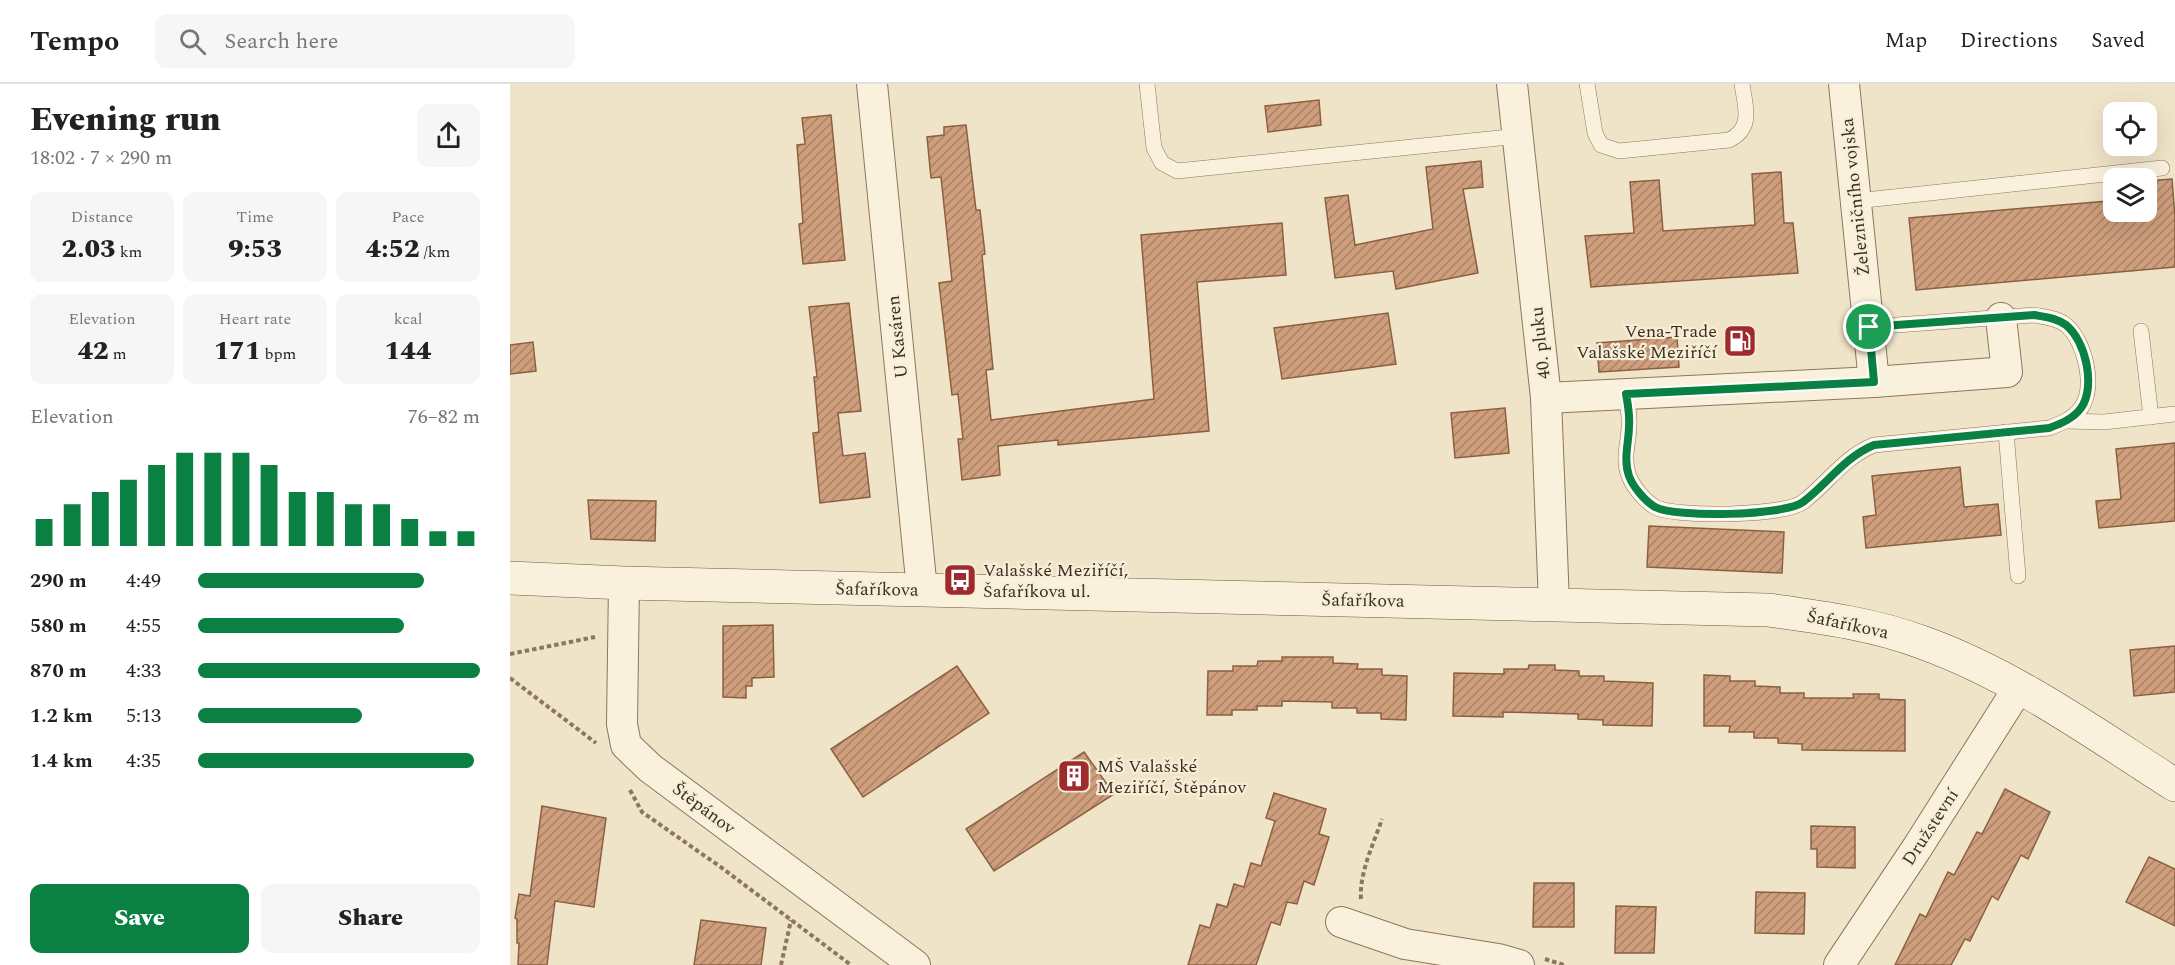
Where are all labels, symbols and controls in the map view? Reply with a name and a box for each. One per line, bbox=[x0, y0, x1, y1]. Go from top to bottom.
search box bbox=[155, 14, 575, 68]
text: Tempo bbox=[30, 20, 119, 63]
icon: search bbox=[176, 25, 209, 58]
text: Search here bbox=[224, 25, 338, 58]
text: Map bbox=[1885, 25, 1927, 57]
text: Directions bbox=[1960, 25, 2058, 57]
text: Saved bbox=[2091, 25, 2145, 57]
text: Evening run bbox=[30, 95, 221, 145]
map controls bbox=[2103, 102, 2157, 222]
button: locate bbox=[2103, 102, 2157, 156]
button: share bbox=[417, 104, 480, 167]
street label: Železničního vojska bbox=[1834, 117, 1877, 277]
text: 18:02 · 7 × 290 m bbox=[30, 143, 172, 173]
button: layers bbox=[2103, 168, 2157, 222]
text: Distance bbox=[71, 205, 133, 229]
text: Time bbox=[236, 205, 274, 229]
text: Pace bbox=[391, 205, 425, 229]
text: 2.03 bbox=[62, 229, 116, 269]
text: 9:53 bbox=[228, 229, 282, 269]
text: 4:52 bbox=[366, 229, 420, 269]
text: km bbox=[116, 240, 142, 264]
text: /km bbox=[420, 240, 450, 264]
street label: U Kasáren bbox=[880, 294, 915, 380]
pin bbox=[1843, 301, 1894, 352]
street label: 40. pluku bbox=[1523, 305, 1558, 380]
text: Elevation bbox=[68, 307, 136, 331]
text: Heart rate bbox=[219, 307, 291, 331]
text: kcal bbox=[394, 307, 422, 331]
icon: arrive bbox=[1852, 310, 1885, 343]
place label: Vena-Trade Valašské Meziříčí bbox=[1576, 318, 1718, 366]
fuel station icon: Vena-Trade Valašské Meziříčí bbox=[1722, 323, 1758, 359]
text: 42 bbox=[78, 331, 109, 371]
text: 171 bbox=[214, 331, 261, 371]
text: 144 bbox=[385, 331, 431, 371]
text: m bbox=[109, 342, 126, 366]
text: bpm bbox=[261, 342, 296, 366]
text: Elevation bbox=[30, 402, 114, 432]
text: 76–82 m bbox=[408, 402, 480, 432]
place label: Valašské Meziříčí, Šafaříkova ul. bbox=[983, 557, 1128, 605]
bus stop icon: Valašské Meziříčí, Šafaříkova ul. bbox=[942, 562, 978, 598]
text: 290 m bbox=[30, 566, 87, 596]
text: 4:49 bbox=[126, 566, 161, 596]
street label: Šafaříkova bbox=[835, 575, 919, 604]
street label: Šafaříkova bbox=[1321, 586, 1405, 615]
street label: Šafaříkova bbox=[1804, 603, 1892, 646]
text: 580 m bbox=[30, 611, 87, 641]
text: 4:55 bbox=[126, 611, 161, 641]
text: 870 m bbox=[30, 656, 87, 686]
text: 4:33 bbox=[126, 656, 161, 686]
text: 1.2 km bbox=[30, 701, 93, 731]
text: 5:13 bbox=[126, 701, 161, 731]
text: 1.4 km bbox=[30, 746, 93, 776]
text: 4:35 bbox=[126, 746, 161, 776]
place label: MŠ Valašské Meziříčí, Štěpánov bbox=[1097, 753, 1247, 801]
building icon: MŠ Valašské Meziříčí, Štěpánov bbox=[1056, 758, 1092, 794]
street label: Štěpánov bbox=[667, 776, 742, 842]
street label: Družstevní bbox=[1895, 782, 1966, 871]
button: Save bbox=[30, 884, 249, 953]
button: Share bbox=[261, 884, 480, 953]

